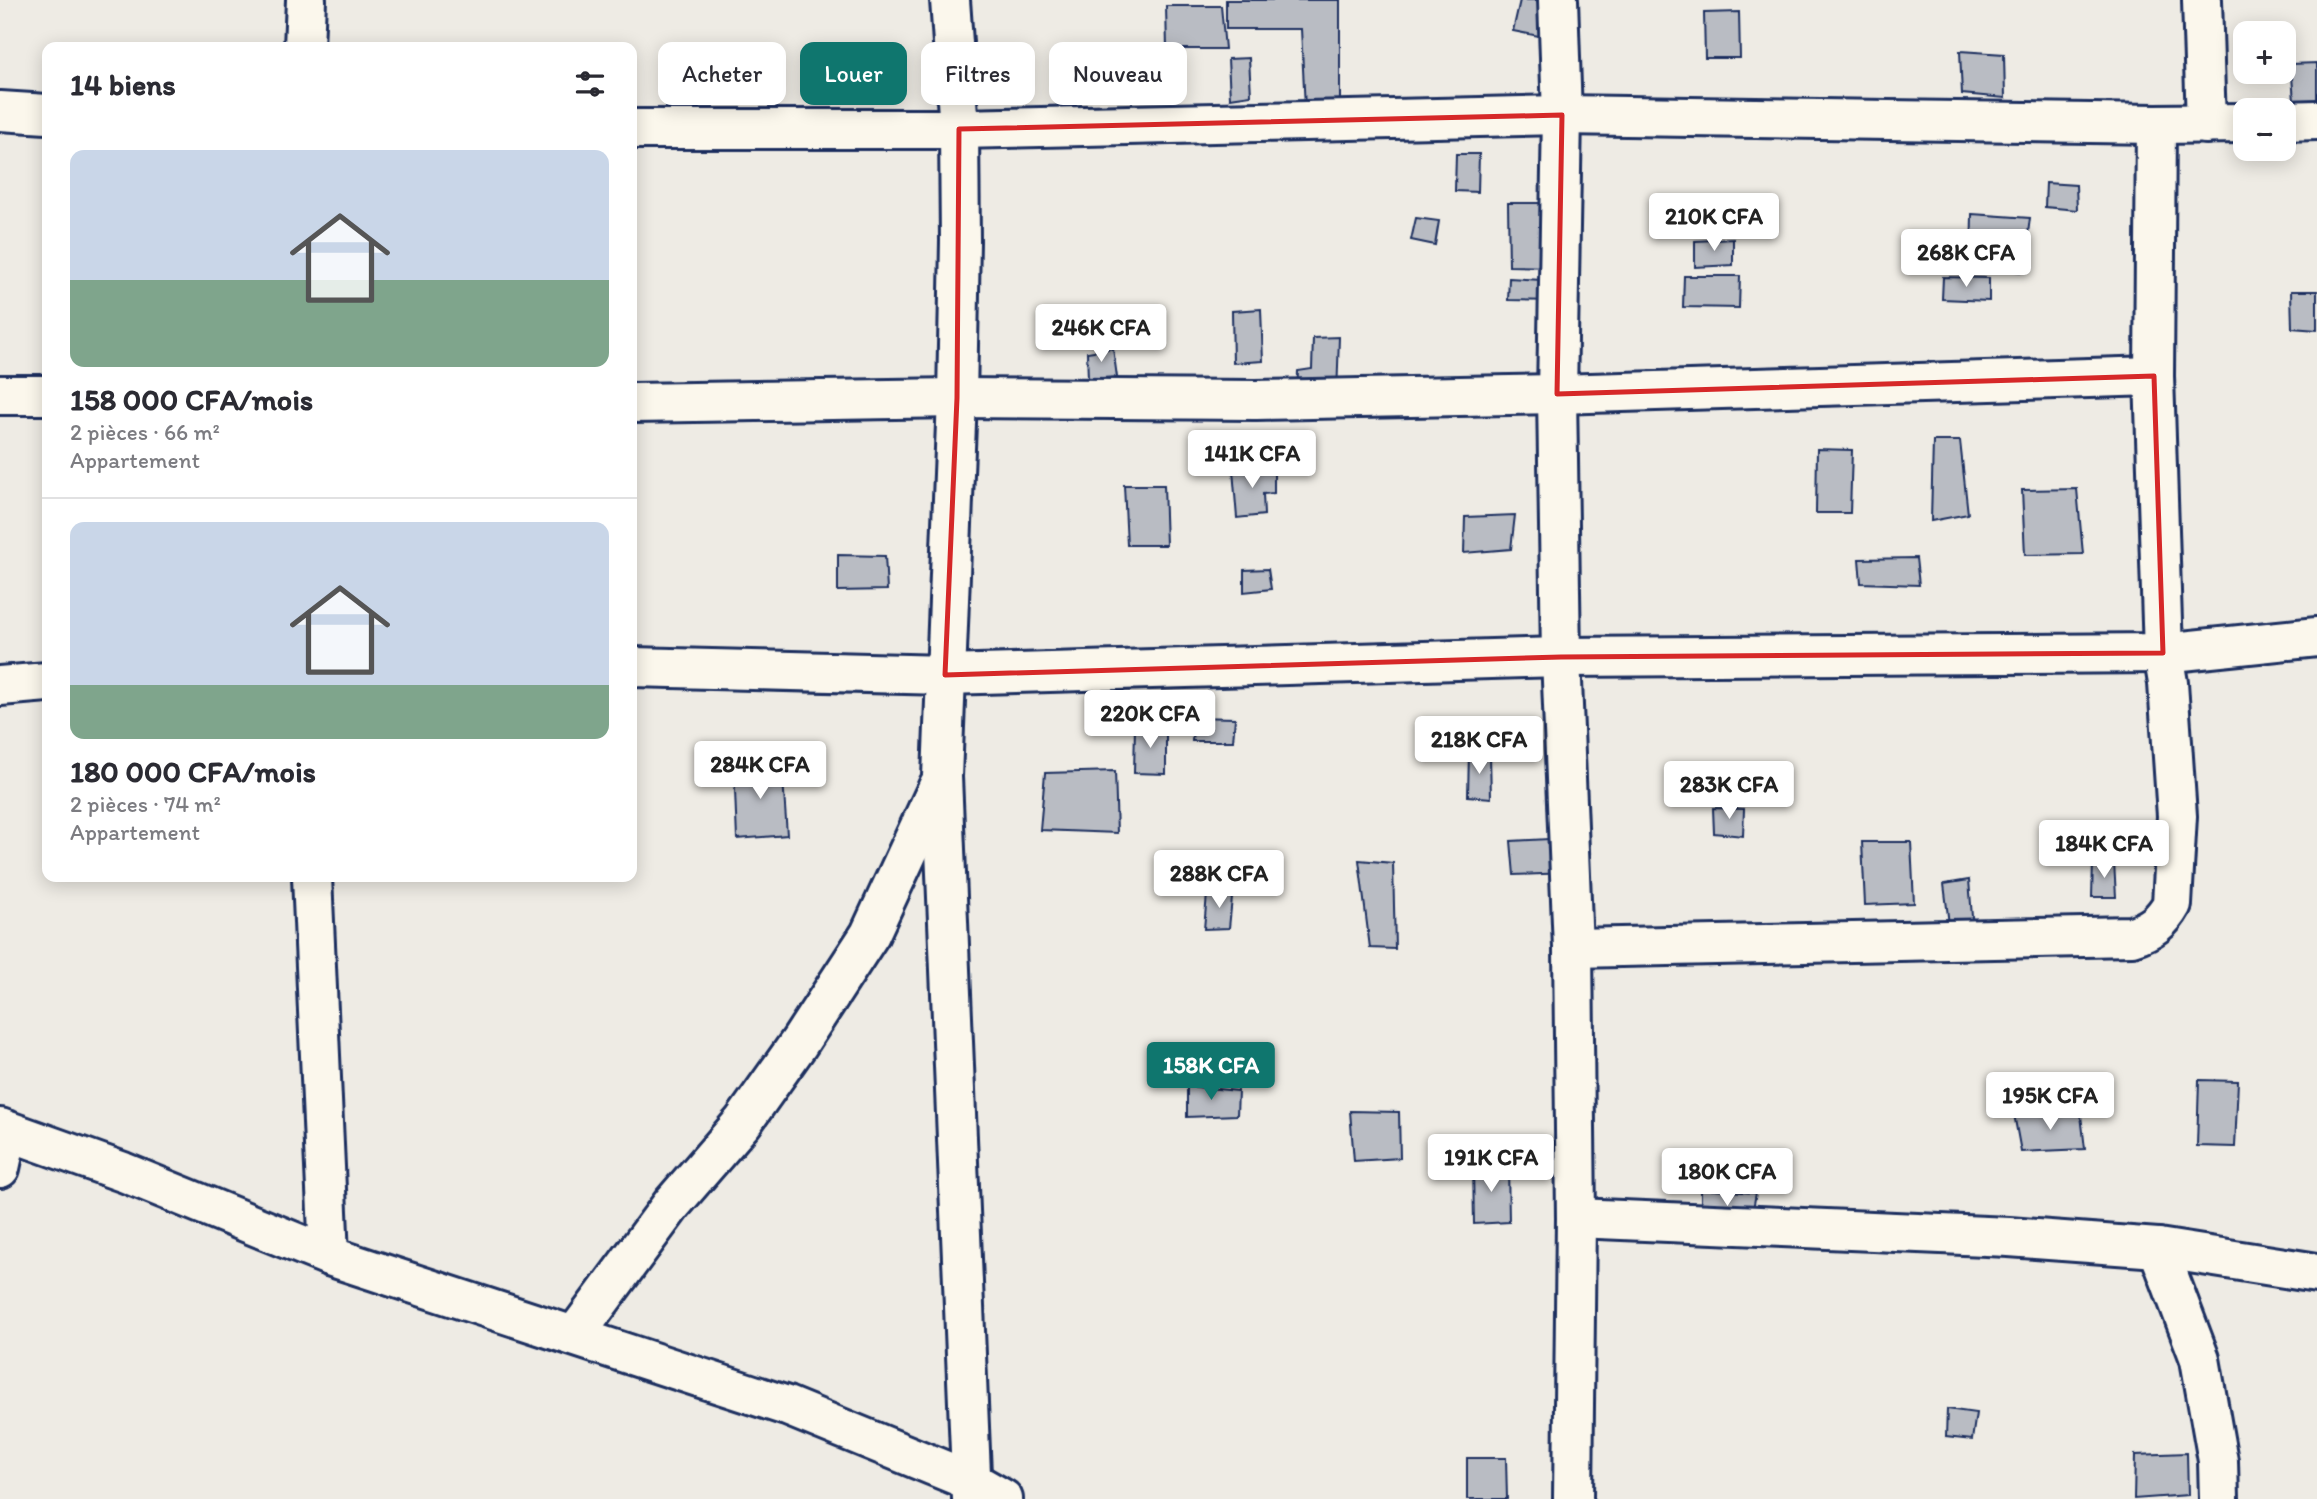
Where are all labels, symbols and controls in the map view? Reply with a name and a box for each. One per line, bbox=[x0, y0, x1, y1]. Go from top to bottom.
map controls bbox=[2233, 21, 2296, 161]
button: + bbox=[2233, 21, 2296, 84]
chip: Acheter bbox=[658, 42, 786, 105]
chip: Louer bbox=[800, 42, 907, 105]
chip: Filtres bbox=[921, 42, 1035, 105]
chip: Nouveau bbox=[1049, 42, 1187, 105]
icon: filters bbox=[571, 65, 609, 103]
text: 14 biens bbox=[70, 66, 176, 103]
button: − bbox=[2233, 98, 2296, 161]
pin: 210K CFA bbox=[1642, 194, 1786, 253]
icon: home bbox=[277, 195, 403, 321]
text: 210K CFA bbox=[1665, 202, 1763, 230]
pin: 268K CFA bbox=[1894, 230, 2038, 289]
text: 268K CFA bbox=[1917, 238, 2015, 266]
pin: 246K CFA bbox=[1029, 304, 1173, 364]
text: 246K CFA bbox=[1051, 313, 1151, 341]
text: 158 000 CFA/mois bbox=[70, 381, 313, 418]
text: 2 pièces · 66 m² bbox=[70, 418, 220, 446]
pin: 141K CFA bbox=[1180, 430, 1324, 490]
text: 141K CFA bbox=[1204, 439, 1300, 467]
text: Appartement bbox=[70, 446, 200, 474]
icon: home bbox=[277, 567, 403, 693]
pin: 220K CFA bbox=[1078, 690, 1222, 750]
text: 220K CFA bbox=[1100, 699, 1200, 727]
pin: 218K CFA bbox=[1407, 716, 1551, 776]
text: 218K CFA bbox=[1431, 725, 1527, 753]
pin: 284K CFA bbox=[688, 742, 832, 801]
text: 284K CFA bbox=[710, 750, 810, 778]
text: 180 000 CFA/mois bbox=[70, 753, 316, 790]
pin: 283K CFA bbox=[1657, 762, 1801, 821]
text: 283K CFA bbox=[1680, 770, 1778, 798]
text: 2 pièces · 74 m² bbox=[70, 790, 221, 818]
text: Appartement bbox=[70, 818, 200, 846]
pin: 184K CFA bbox=[2032, 820, 2176, 880]
text: 184K CFA bbox=[2055, 829, 2153, 857]
pin: 288K CFA bbox=[1147, 850, 1291, 910]
text: 288K CFA bbox=[1170, 859, 1268, 887]
pin: 158K CFA bbox=[1139, 1042, 1283, 1102]
text: 158K CFA bbox=[1163, 1051, 1259, 1079]
pin: 195K CFA bbox=[1978, 1072, 2122, 1132]
text: 195K CFA bbox=[2002, 1081, 2098, 1109]
pin: 191K CFA bbox=[1419, 1134, 1563, 1194]
text: 191K CFA bbox=[1444, 1143, 1538, 1171]
pin: 180K CFA bbox=[1655, 1148, 1799, 1208]
text: 180K CFA bbox=[1678, 1157, 1776, 1185]

